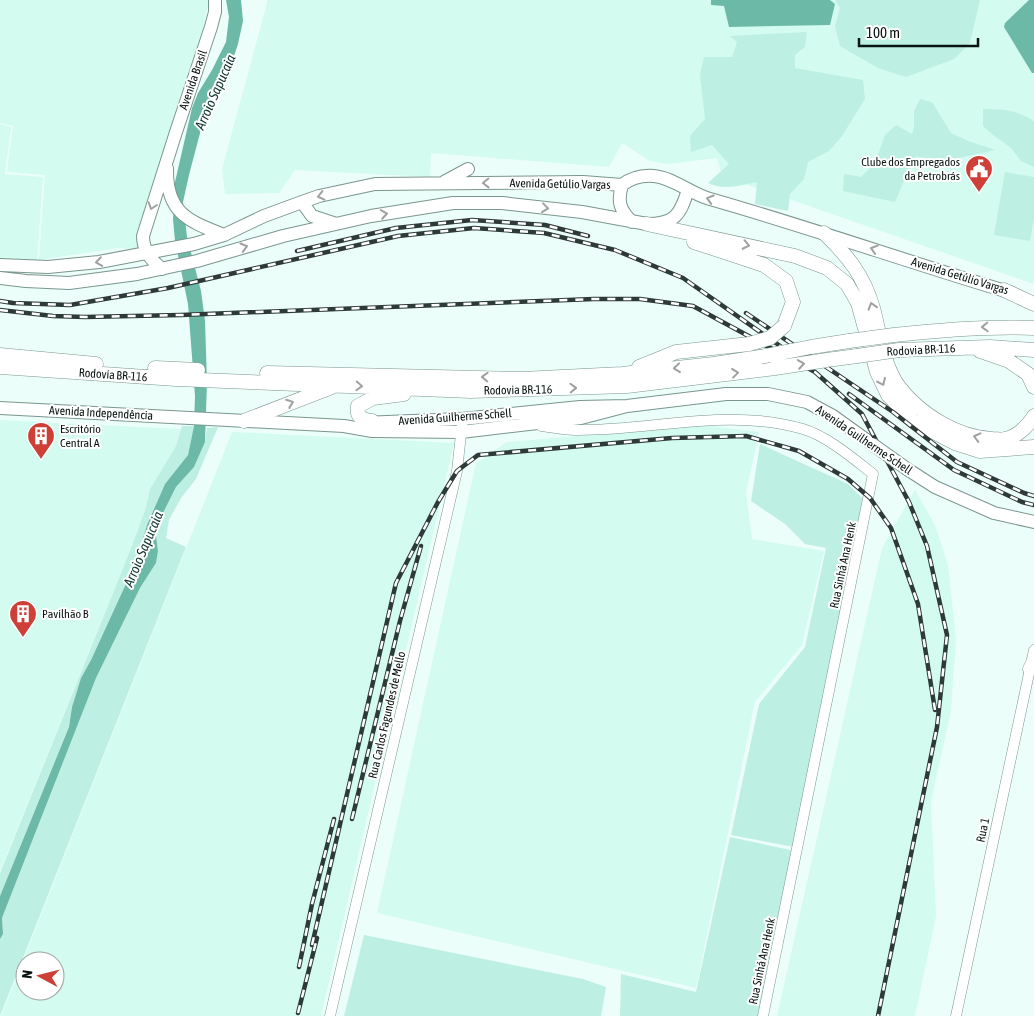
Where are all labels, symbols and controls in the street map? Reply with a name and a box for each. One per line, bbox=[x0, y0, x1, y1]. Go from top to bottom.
scale bar bbox=[859, 15, 978, 47]
text: 100 m bbox=[866, 24, 900, 41]
street label: Avenida Brasil bbox=[176, 47, 210, 112]
water label: Arroio Sapucaia bbox=[191, 52, 239, 133]
public building icon: Clube dos Empregados da Petrobrás bbox=[964, 154, 994, 193]
place label: Clube dos Empregados da Petrobrás bbox=[861, 155, 960, 183]
street label: Avenida Getúlio Vargas bbox=[509, 176, 611, 192]
one-way arrow bbox=[482, 178, 490, 188]
one-way arrow bbox=[317, 190, 326, 201]
one-way arrow bbox=[707, 195, 715, 205]
one-way arrow bbox=[147, 202, 157, 210]
one-way arrow bbox=[541, 202, 549, 213]
one-way arrow bbox=[379, 209, 388, 219]
one-way arrow bbox=[741, 239, 750, 250]
one-way arrow bbox=[239, 243, 247, 253]
one-way arrow bbox=[870, 245, 879, 255]
street label: Avenida Getúlio Vargas bbox=[910, 255, 1010, 297]
one-way arrow bbox=[94, 256, 102, 267]
one-way arrow bbox=[867, 303, 877, 311]
one-way arrow bbox=[981, 322, 989, 333]
street label: Rodovia BR-116 bbox=[886, 341, 956, 359]
one-way arrow bbox=[797, 359, 805, 370]
one-way arrow bbox=[673, 362, 681, 373]
street label: Rodovia BR-116 bbox=[78, 366, 148, 384]
one-way arrow bbox=[731, 368, 739, 379]
one-way arrow bbox=[481, 372, 489, 383]
one-way arrow bbox=[876, 377, 886, 386]
one-way arrow bbox=[355, 380, 363, 391]
street label: Rodovia BR-116 bbox=[483, 382, 553, 398]
one-way arrow bbox=[570, 383, 578, 393]
one-way arrow bbox=[285, 399, 294, 409]
street label: Avenida Guilherme Schell bbox=[813, 402, 916, 478]
street label: Avenida Independência bbox=[49, 403, 153, 423]
street label: Avenida Guilherme Schell bbox=[398, 406, 513, 428]
building icon: Escritório Central A bbox=[26, 421, 56, 460]
place label: Escritório Central A bbox=[60, 422, 101, 450]
one-way arrow bbox=[973, 432, 982, 443]
water label: Arroio Sapucaia bbox=[120, 509, 166, 590]
street label: Rua Sinhá Ana Henk bbox=[827, 520, 859, 610]
building icon: Pavilhão B bbox=[8, 599, 38, 638]
place label: Pavilhão B bbox=[42, 607, 89, 621]
street label: Rua Carlos Fagundes de Mello bbox=[366, 650, 409, 780]
street label: Rua 1 bbox=[974, 816, 992, 844]
street label: Rua Sinhá Ana Henk bbox=[746, 916, 778, 1006]
north arrow bbox=[15, 951, 65, 1001]
text: N bbox=[19, 969, 36, 979]

